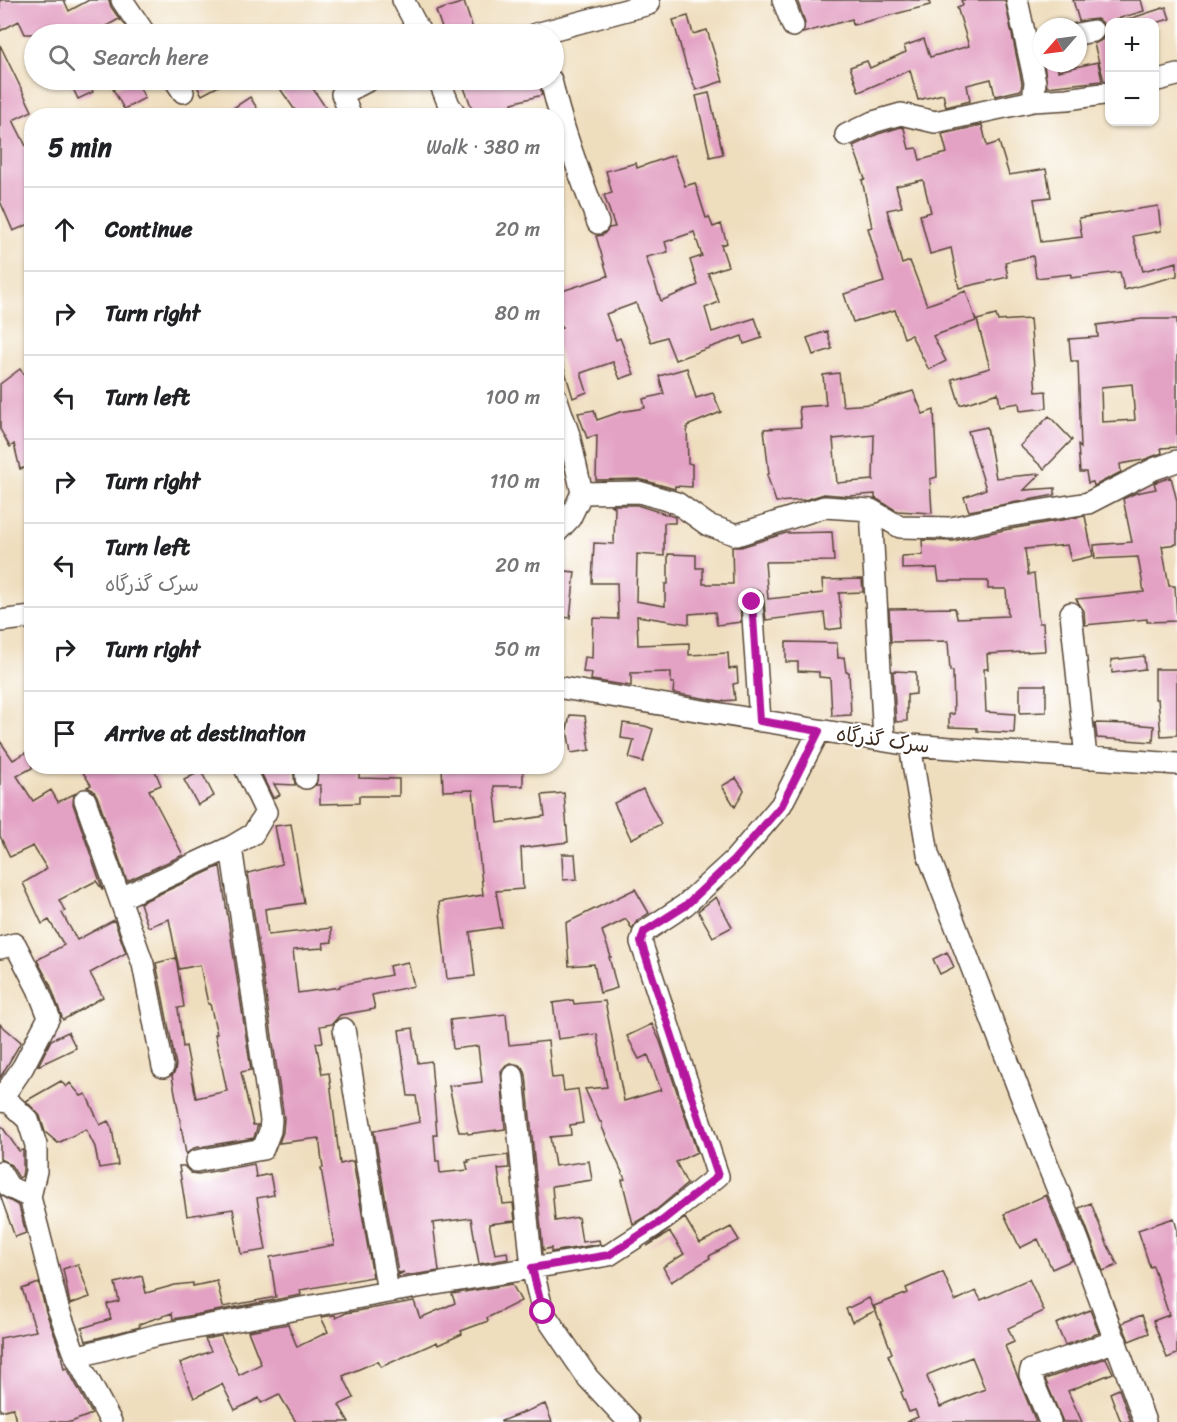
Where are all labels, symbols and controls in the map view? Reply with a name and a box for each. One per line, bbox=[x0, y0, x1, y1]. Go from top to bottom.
north arrow bbox=[1033, 18, 1087, 72]
map controls bbox=[1105, 18, 1159, 126]
button: + bbox=[1105, 18, 1159, 72]
search box bbox=[24, 24, 564, 90]
text: Search here bbox=[93, 38, 209, 77]
icon: search bbox=[45, 41, 78, 74]
button: − bbox=[1105, 72, 1159, 126]
text: 5 min bbox=[48, 124, 112, 170]
text: Walk · 380 m bbox=[426, 130, 540, 165]
text: Continue bbox=[105, 210, 193, 249]
text: 20 m bbox=[495, 212, 540, 247]
icon: ahead bbox=[48, 213, 81, 246]
text: Turn right bbox=[105, 294, 200, 333]
text: 80 m bbox=[495, 296, 540, 331]
icon: right bbox=[48, 297, 81, 330]
text: Turn left bbox=[105, 378, 190, 417]
text: 100 m bbox=[486, 380, 540, 415]
icon: left bbox=[48, 381, 81, 414]
text: Turn right bbox=[105, 462, 200, 501]
text: 110 m bbox=[490, 464, 540, 499]
icon: right bbox=[48, 465, 81, 498]
text: Turn left bbox=[105, 528, 190, 567]
text: 20 m bbox=[495, 548, 540, 583]
icon: left bbox=[48, 549, 81, 582]
text: سرک گذرگاه bbox=[105, 567, 199, 602]
route end bbox=[738, 588, 764, 614]
text: Turn right bbox=[105, 630, 200, 669]
text: 50 m bbox=[495, 632, 540, 667]
icon: right bbox=[48, 633, 81, 666]
text: Arrive at destination bbox=[105, 714, 306, 753]
street label: سرک گذرگاه bbox=[834, 716, 932, 764]
icon: arrive bbox=[48, 717, 81, 750]
route start bbox=[529, 1298, 555, 1324]

